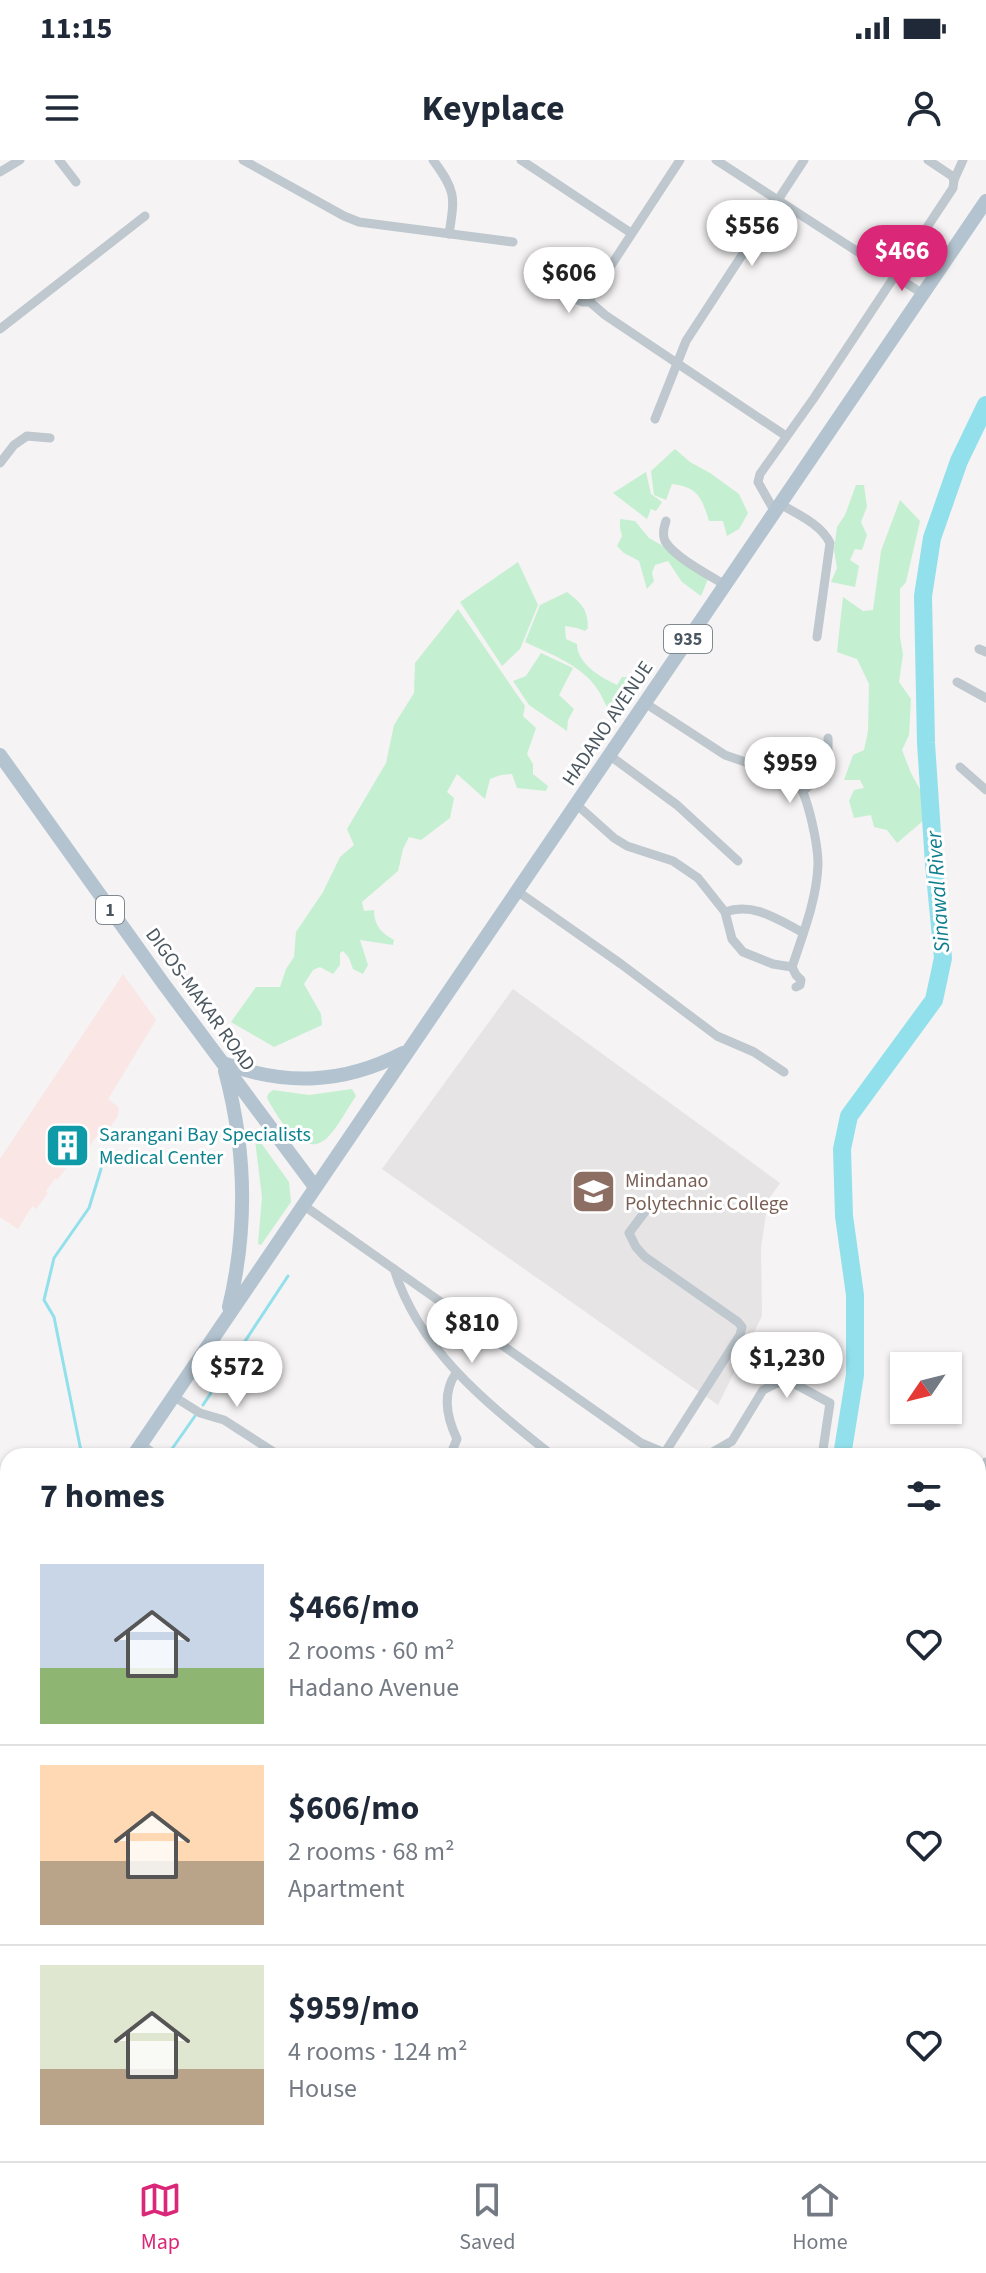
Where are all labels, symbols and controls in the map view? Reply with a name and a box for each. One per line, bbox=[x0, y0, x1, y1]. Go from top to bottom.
text: 11:15 bbox=[40, 7, 112, 50]
text: Keyplace bbox=[421, 83, 565, 134]
icon: menu bbox=[40, 86, 84, 130]
icon: person bbox=[902, 86, 946, 130]
pin: $556 bbox=[705, 200, 799, 268]
text: $556 bbox=[725, 207, 779, 244]
pin: $466 bbox=[855, 225, 949, 293]
text: $466 bbox=[875, 232, 929, 269]
pin: $606 bbox=[522, 247, 616, 315]
text: $606 bbox=[542, 254, 596, 291]
road number: 935 bbox=[664, 625, 712, 653]
street label: HADANO AVENUE bbox=[556, 656, 660, 791]
pin: $959 bbox=[743, 737, 837, 805]
text: $959 bbox=[763, 744, 817, 781]
water label: Sinawal River bbox=[918, 828, 958, 954]
road number: 1 bbox=[96, 896, 124, 924]
street label: DIGOS-MAKAR ROAD bbox=[139, 922, 262, 1077]
place label: Sarangani Bay Specialists Medical Center bbox=[99, 1121, 311, 1172]
building icon: Sarangani Bay Specialists Medical Center bbox=[44, 1122, 92, 1170]
school or university icon: Mindanao Polytechnic College bbox=[570, 1167, 618, 1215]
place label: Mindanao Polytechnic College bbox=[625, 1167, 788, 1218]
pin: $810 bbox=[425, 1297, 519, 1365]
text: $810 bbox=[445, 1304, 499, 1341]
pin: $1,230 bbox=[722, 1332, 852, 1400]
text: $1,230 bbox=[749, 1339, 825, 1376]
pin: $572 bbox=[190, 1341, 284, 1409]
text: $572 bbox=[210, 1348, 264, 1385]
north arrow bbox=[890, 1352, 962, 1424]
map controls bbox=[890, 1352, 962, 1424]
text: 7 homes bbox=[40, 1472, 165, 1521]
icon: filters bbox=[902, 1474, 946, 1518]
text: $466/mo bbox=[288, 1583, 419, 1632]
icon: home bbox=[104, 1596, 200, 1692]
icon: heart bbox=[902, 1622, 946, 1666]
text: 2 rooms · 60 m² bbox=[288, 1632, 455, 1669]
text: Hadano Avenue bbox=[288, 1669, 459, 1706]
text: $606/mo bbox=[288, 1784, 419, 1833]
icon: home bbox=[104, 1797, 200, 1893]
icon: heart bbox=[902, 1823, 946, 1867]
text: 2 rooms · 68 m² bbox=[288, 1833, 455, 1870]
text: Apartment bbox=[288, 1870, 405, 1907]
text: $959/mo bbox=[288, 1984, 419, 2033]
icon: home bbox=[104, 1997, 200, 2093]
icon: heart bbox=[902, 2023, 946, 2067]
text: 4 rooms · 124 m² bbox=[288, 2033, 467, 2070]
text: House bbox=[288, 2070, 357, 2107]
tab: Map bbox=[138, 2178, 182, 2258]
tab: Saved bbox=[459, 2178, 515, 2258]
tab: Home bbox=[792, 2178, 848, 2258]

